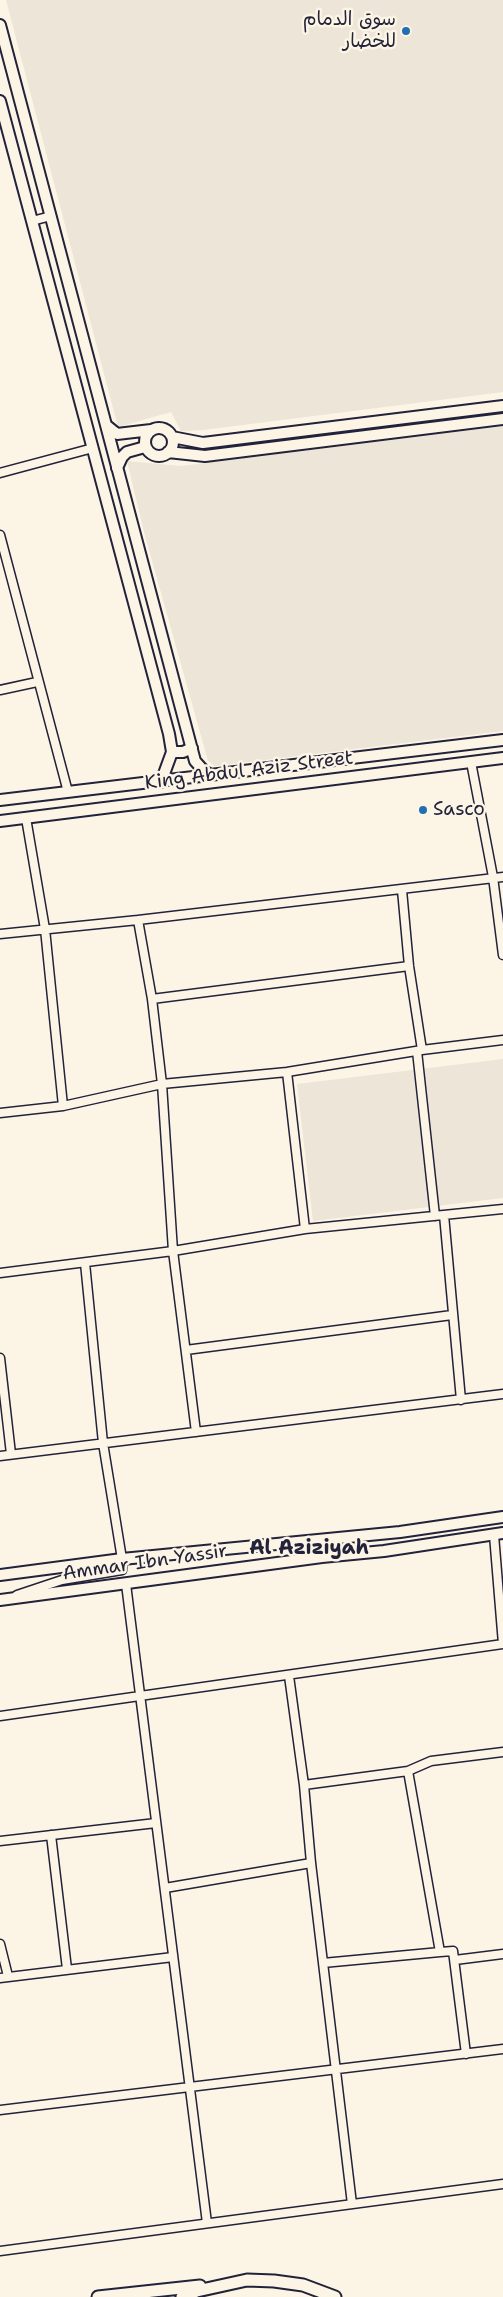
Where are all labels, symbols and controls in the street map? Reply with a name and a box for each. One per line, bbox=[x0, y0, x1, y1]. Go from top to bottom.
place label: سوق الدمام للخضار bbox=[303, 9, 396, 53]
marker: سوق الدمام للخضار bbox=[400, 25, 412, 37]
street label: King Abdul Aziz Street bbox=[144, 747, 354, 795]
place label: Sasco bbox=[433, 799, 485, 821]
marker: Sasco bbox=[417, 804, 429, 816]
district label: Al Aziziyah bbox=[249, 1537, 369, 1561]
street label: Ammar Ibn Yassir bbox=[61, 1540, 229, 1586]

